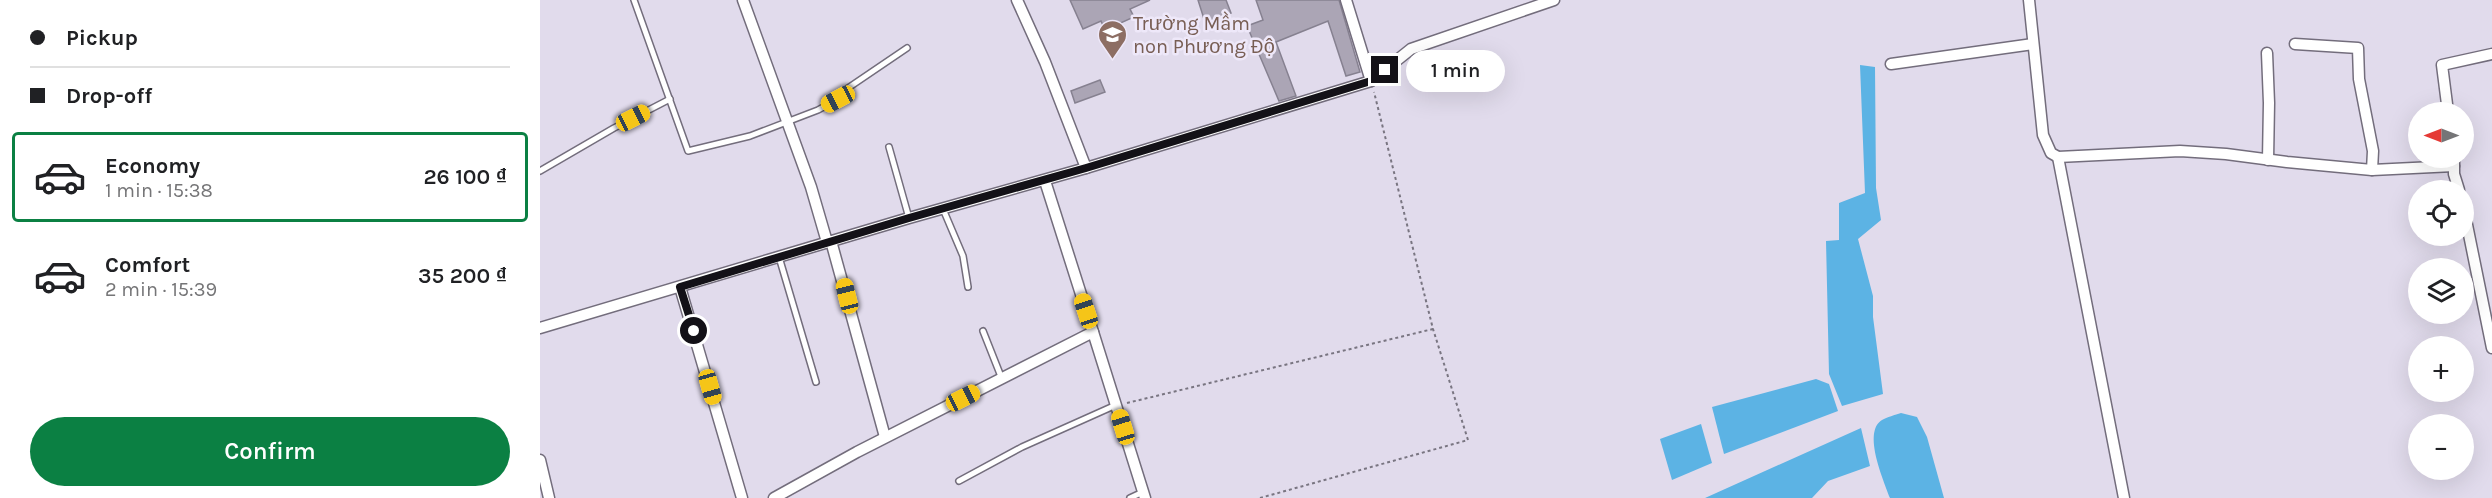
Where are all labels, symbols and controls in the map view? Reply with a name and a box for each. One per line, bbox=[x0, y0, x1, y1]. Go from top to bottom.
place label: Trường Mầm non Phương Độ bbox=[1133, 11, 1275, 58]
school or university icon: Trường Mầm non Phương Độ bbox=[1096, 18, 1128, 60]
text: Pickup bbox=[66, 25, 138, 51]
callout: 1 min bbox=[1406, 49, 1505, 91]
route end bbox=[1371, 56, 1398, 83]
text: 1 min bbox=[1431, 59, 1480, 82]
text: Drop-off bbox=[66, 83, 152, 109]
car bbox=[818, 83, 858, 115]
car bbox=[613, 102, 653, 134]
north arrow bbox=[2408, 102, 2474, 168]
map controls bbox=[2408, 102, 2474, 480]
icon: car bbox=[33, 150, 87, 204]
text: Economy bbox=[105, 153, 200, 179]
text: 26 100 ₫ bbox=[423, 164, 507, 190]
text: 1 min · 15:38 bbox=[105, 179, 213, 202]
button: locate bbox=[2408, 180, 2474, 246]
icon: car bbox=[33, 249, 87, 303]
text: Comfort bbox=[105, 252, 190, 278]
button: layers bbox=[2408, 258, 2474, 324]
text: 35 200 ₫ bbox=[418, 263, 507, 289]
car bbox=[834, 276, 860, 316]
text: 2 min · 15:39 bbox=[105, 278, 217, 301]
car bbox=[1072, 291, 1100, 331]
route start bbox=[680, 317, 707, 344]
button: + bbox=[2408, 336, 2474, 402]
car bbox=[696, 367, 724, 407]
car bbox=[943, 382, 983, 414]
car bbox=[1109, 407, 1137, 447]
button: − bbox=[2408, 414, 2474, 480]
button: Confirm bbox=[30, 417, 510, 486]

